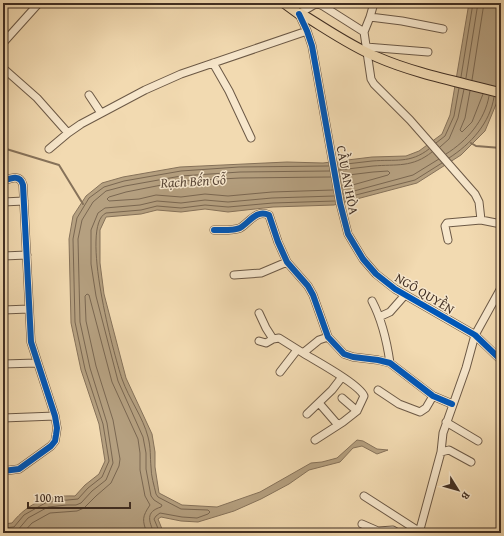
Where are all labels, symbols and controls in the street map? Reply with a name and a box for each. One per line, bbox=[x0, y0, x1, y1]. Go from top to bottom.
street label: CẦU AN HÒA bbox=[332, 144, 364, 216]
water label: Rạch Bến Gỗ bbox=[159, 169, 227, 193]
street label: NGÔ QUYỀN bbox=[391, 268, 458, 319]
north arrow bbox=[438, 470, 478, 510]
scale bar bbox=[28, 484, 130, 510]
text: B bbox=[457, 488, 474, 504]
text: 100 m bbox=[34, 489, 64, 506]

